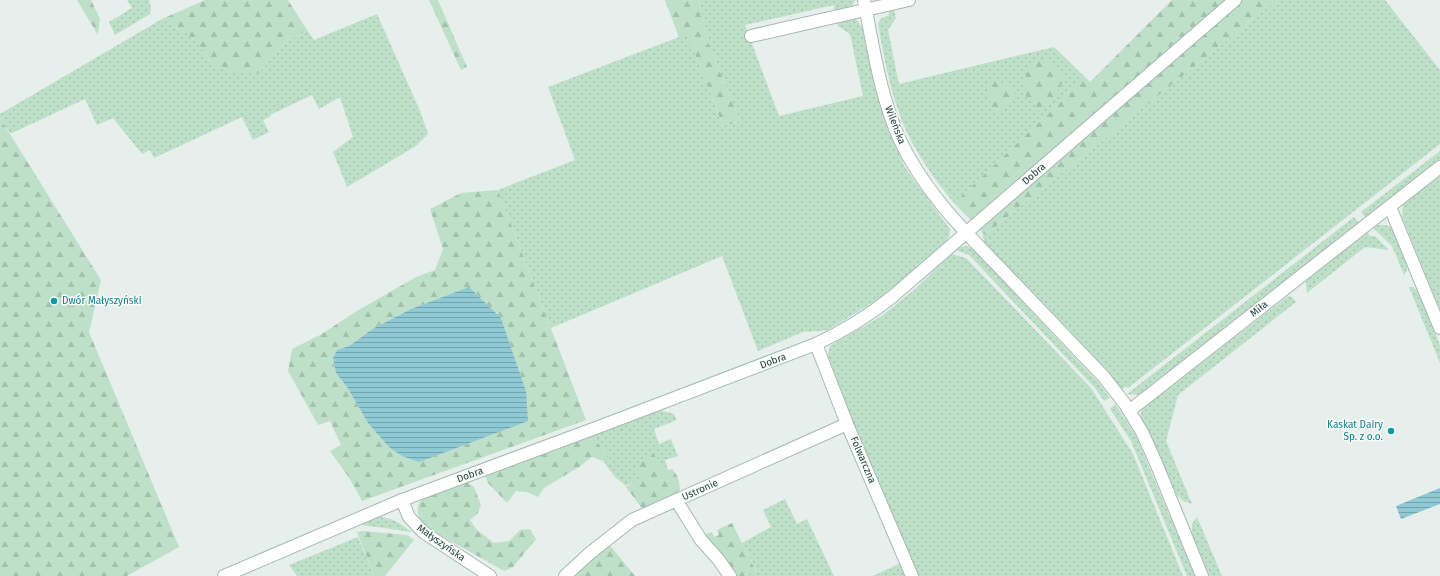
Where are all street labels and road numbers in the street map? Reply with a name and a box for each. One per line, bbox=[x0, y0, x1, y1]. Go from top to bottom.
street label: Wileńska bbox=[882, 104, 909, 146]
street label: Dobra bbox=[1020, 161, 1048, 187]
street label: Miła bbox=[1248, 298, 1270, 320]
street label: Dobra bbox=[758, 351, 788, 371]
street label: Folwarczna bbox=[848, 435, 878, 485]
street label: Dobra bbox=[455, 465, 485, 485]
street label: Ustronie bbox=[680, 477, 720, 503]
street label: Małyszyńska bbox=[415, 521, 468, 564]

